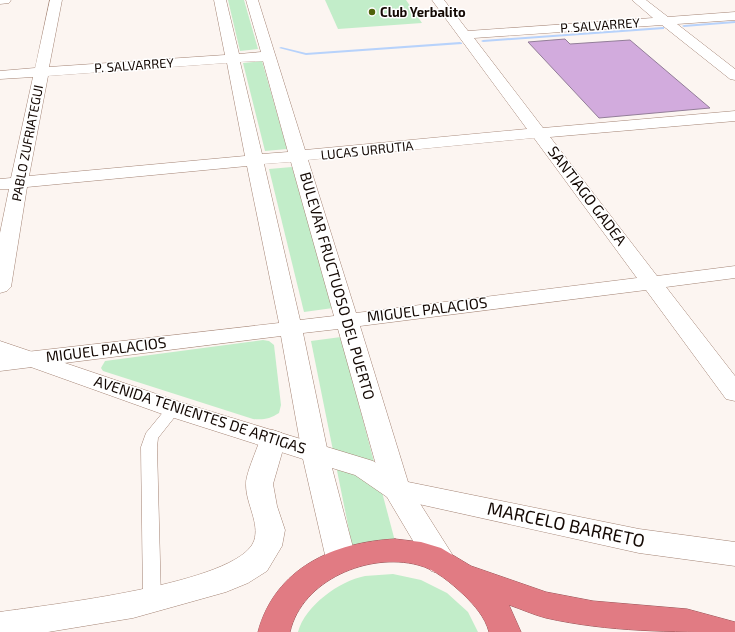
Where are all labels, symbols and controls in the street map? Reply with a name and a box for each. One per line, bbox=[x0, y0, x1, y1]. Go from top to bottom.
place label: Club Yerbalito bbox=[380, 4, 466, 20]
marker: Club Yerbalito bbox=[367, 7, 377, 17]
street label: P. SALVARREY bbox=[560, 14, 641, 36]
street label: P. SALVARREY bbox=[94, 54, 175, 76]
street label: PABLO ZUFRIATEGUI bbox=[8, 83, 46, 203]
street label: LUCAS URRUTIA bbox=[320, 137, 414, 163]
street label: SANTIAGO GADEA bbox=[545, 142, 631, 249]
street label: BULEVAR FRUCTUOSO DEL PUERTO bbox=[297, 170, 379, 402]
street label: MIGUEL PALACIOS bbox=[366, 293, 488, 325]
street label: MIGUEL PALACIOS bbox=[45, 333, 167, 365]
street label: AVENIDA TENIENTES DE ARTIGAS bbox=[92, 371, 309, 457]
street label: MARCELO BARRETO bbox=[485, 497, 647, 551]

